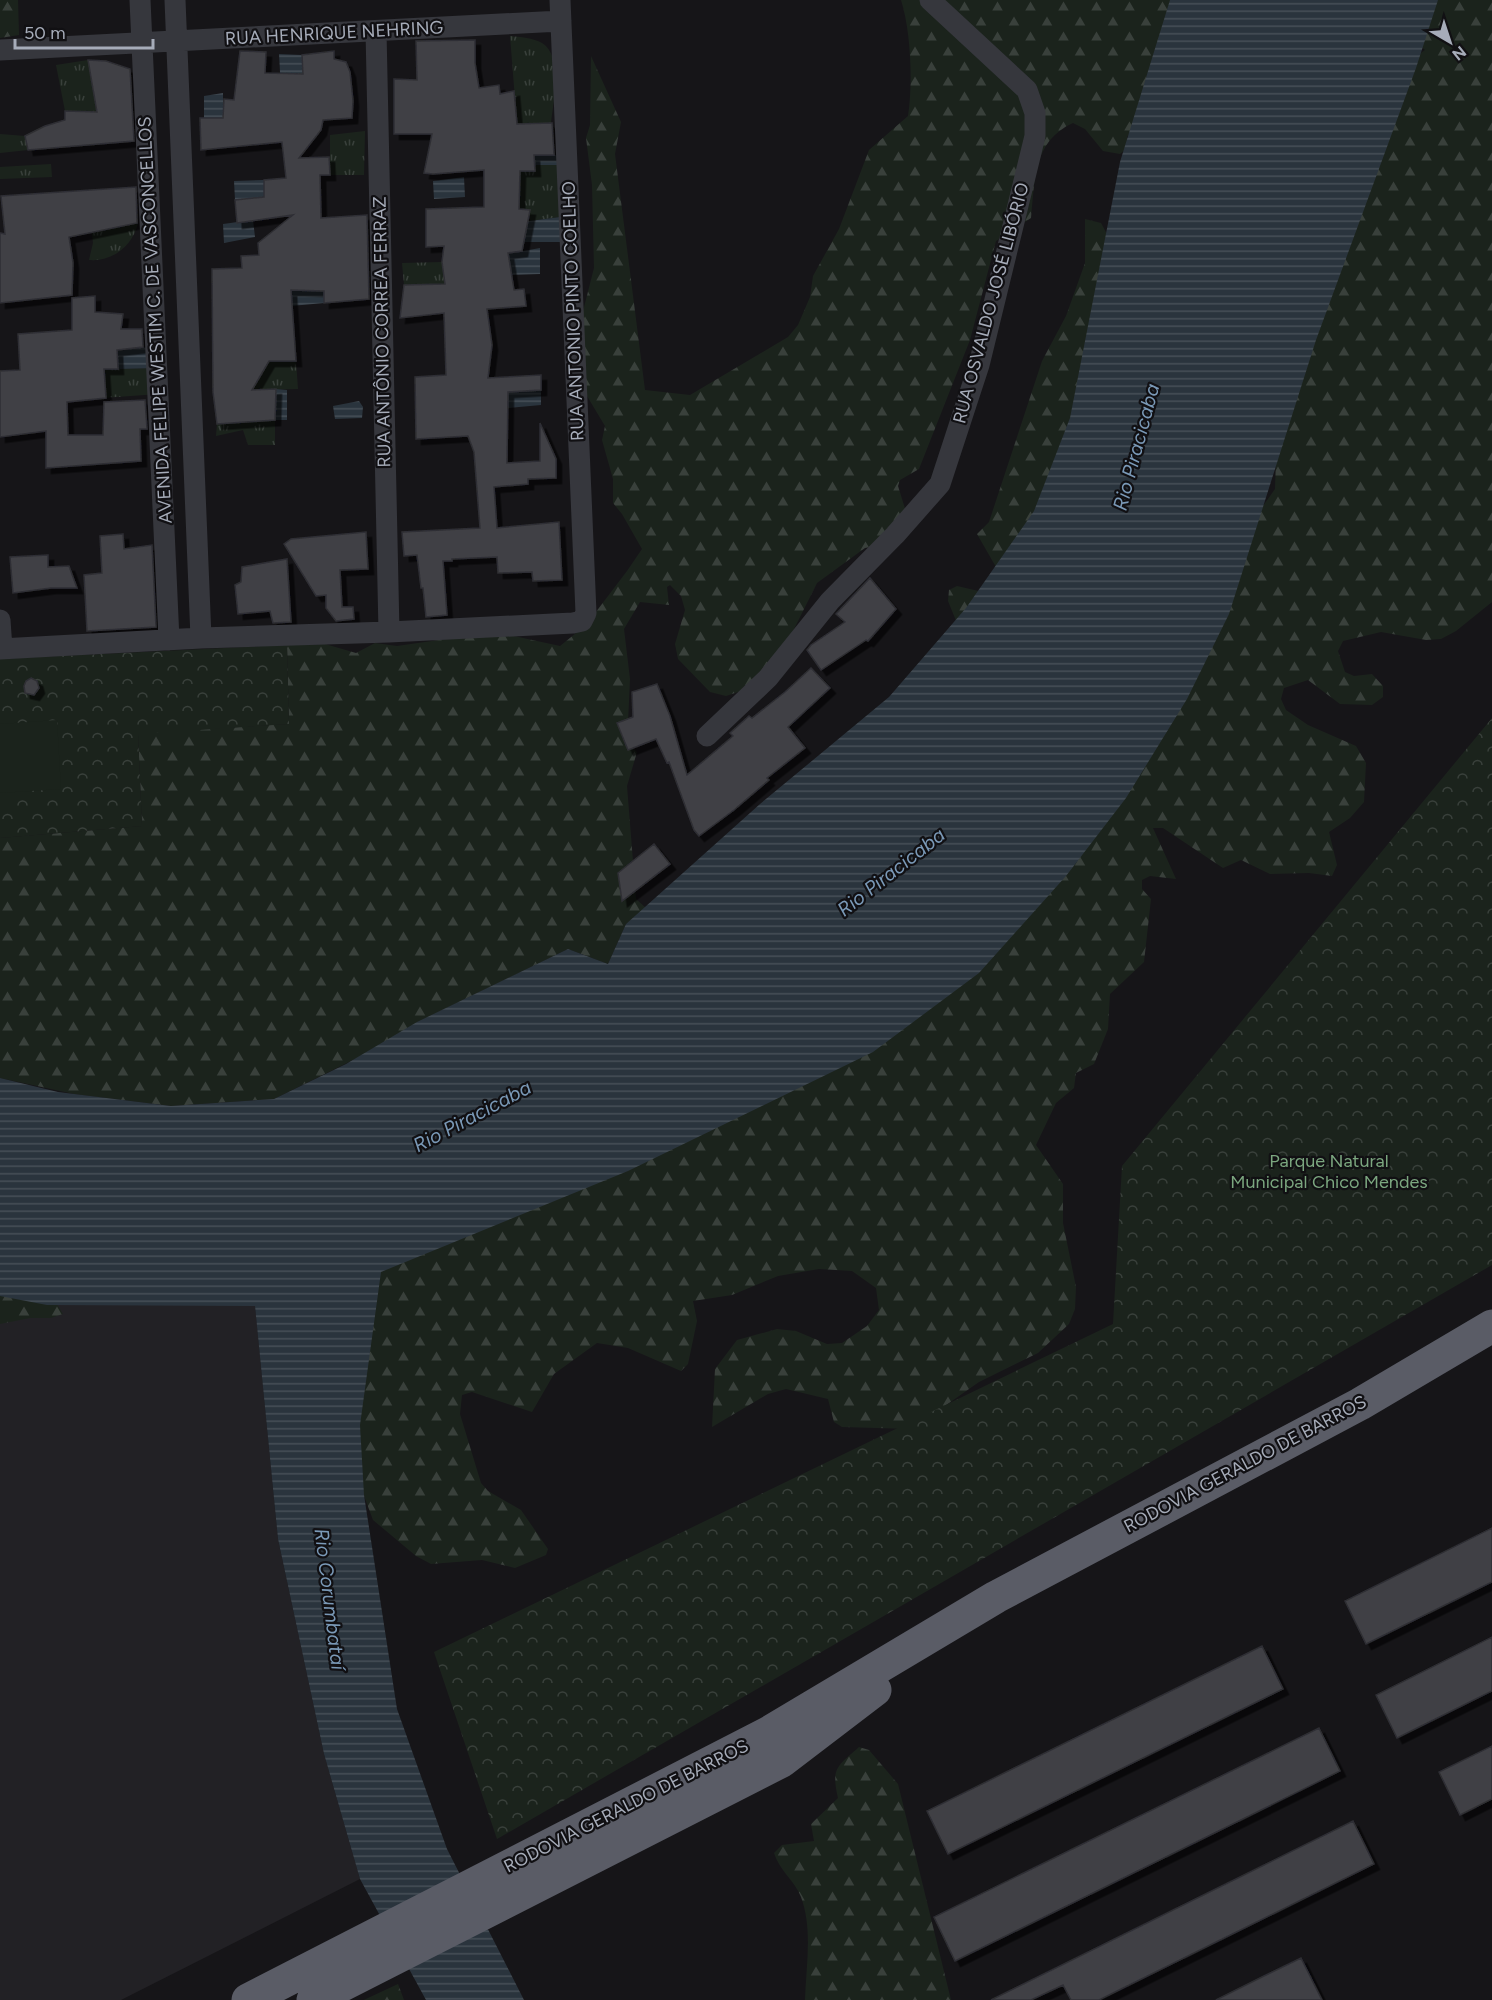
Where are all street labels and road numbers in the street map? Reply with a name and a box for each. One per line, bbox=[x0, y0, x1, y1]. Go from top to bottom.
street label: RUA HENRIQUE NEHRING bbox=[224, 16, 444, 50]
street label: AVENIDA FELIPE WESTIM C. DE VASCONCELLOS bbox=[133, 116, 177, 524]
street label: RUA OSVALDO JOSÉ LIBÓRIO bbox=[948, 180, 1034, 426]
street label: RUA ANTONIO PINTO COELHO bbox=[557, 181, 589, 441]
street label: RUA ANTÔNIO CORREA FERRAZ bbox=[369, 196, 395, 468]
street label: RODOVIA GERALDO DE BARROS bbox=[1120, 1391, 1370, 1537]
street label: RODOVIA GERALDO DE BARROS bbox=[500, 1735, 752, 1877]

